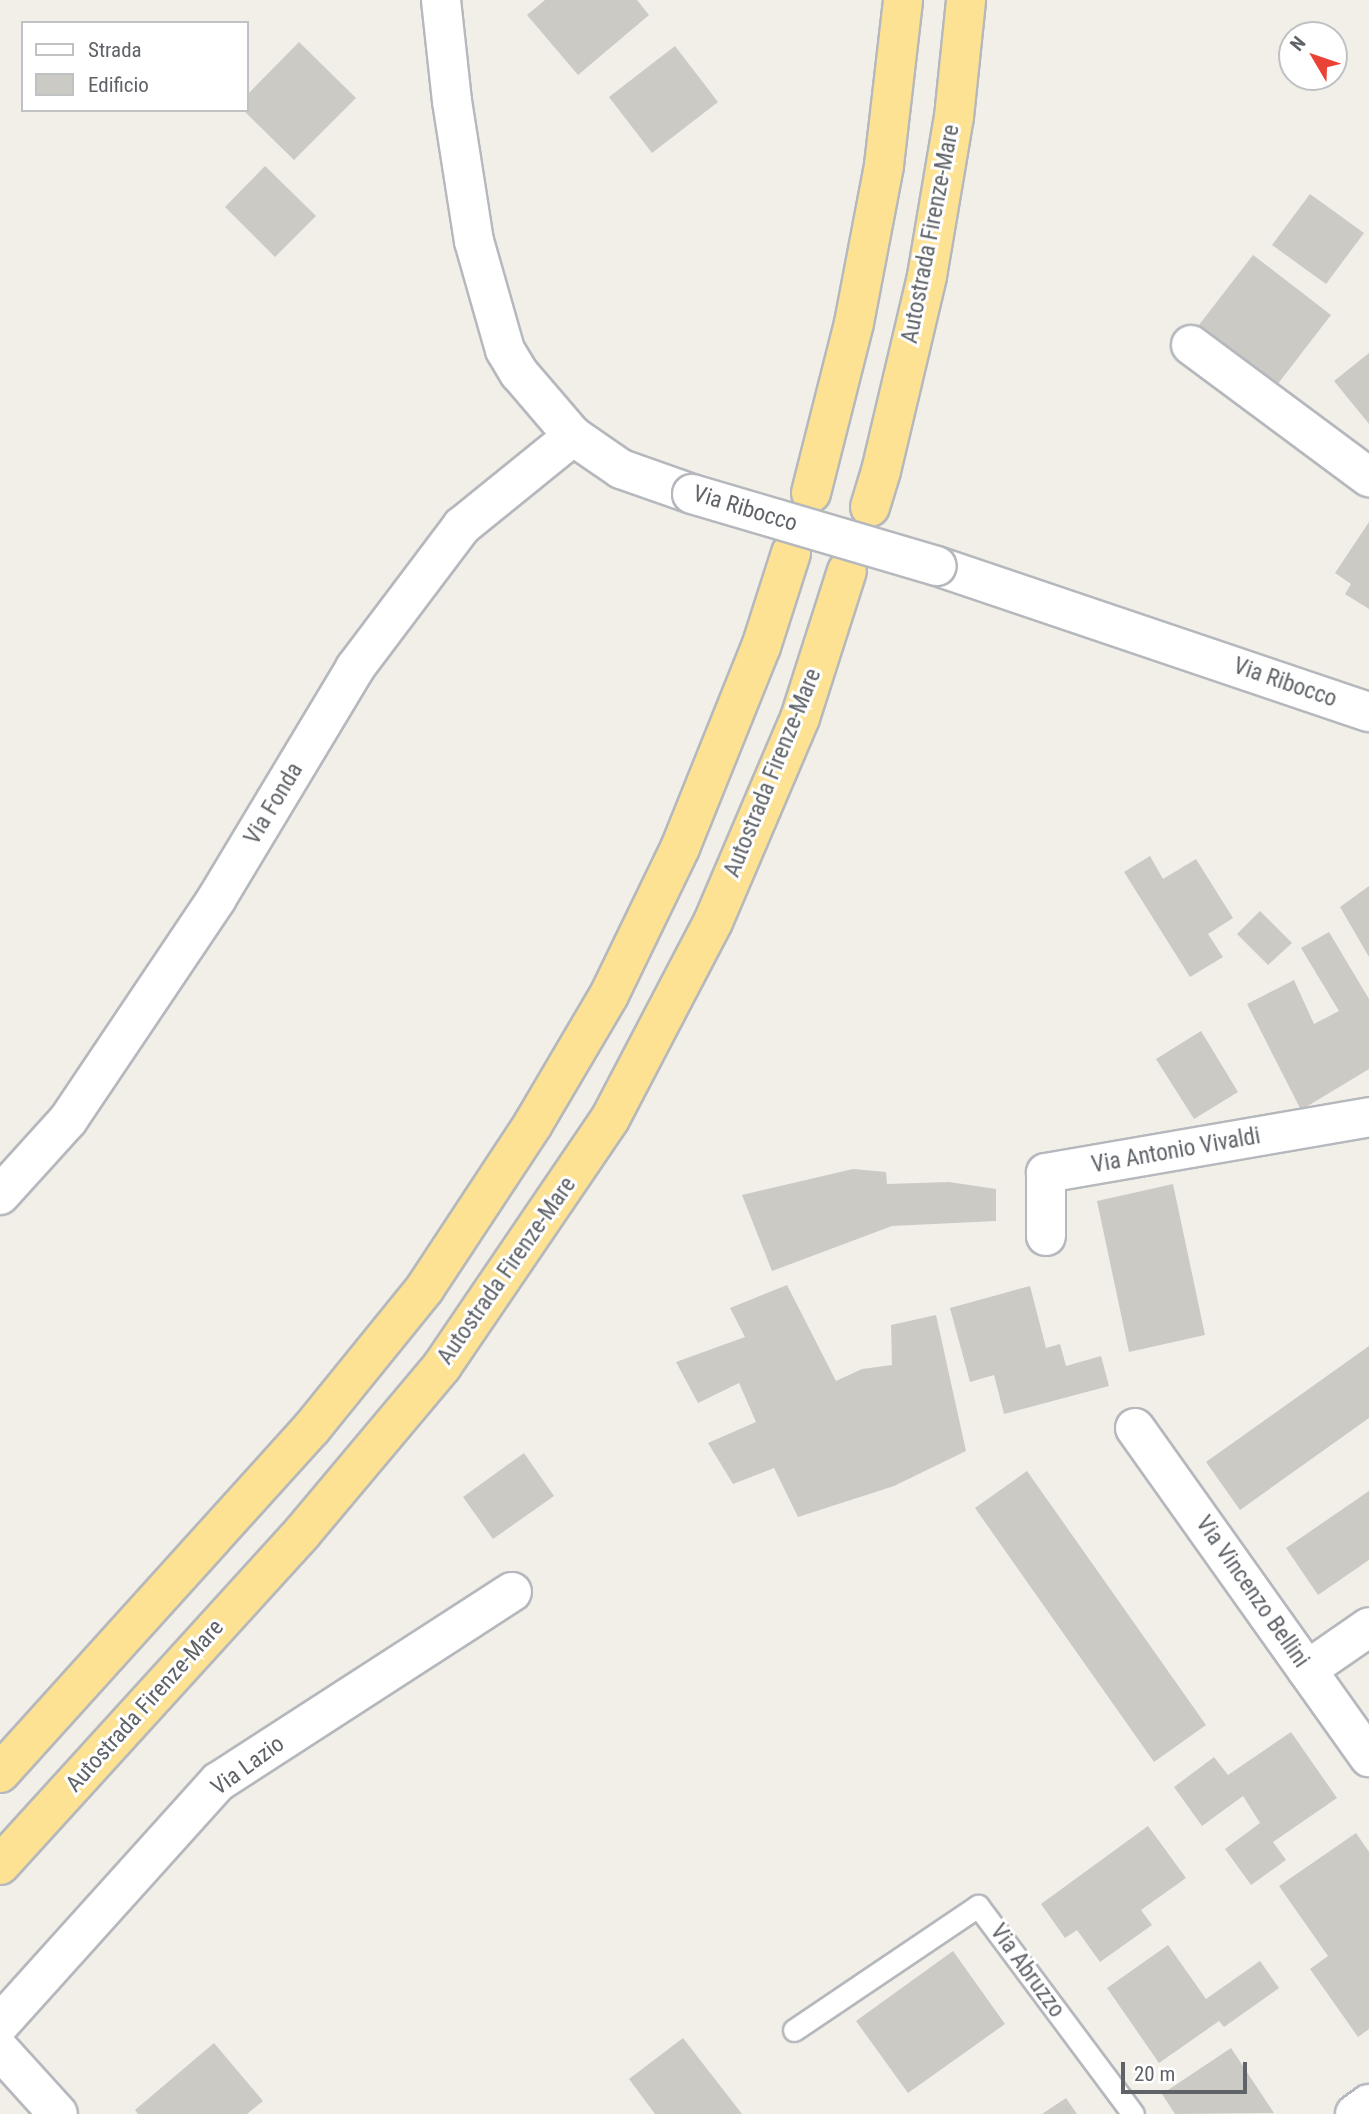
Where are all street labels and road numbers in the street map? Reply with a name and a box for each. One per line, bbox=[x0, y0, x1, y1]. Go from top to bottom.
street label: Autostrada Firenze-Mare bbox=[896, 122, 966, 346]
street label: Via Ribocco bbox=[690, 480, 800, 538]
street label: Via Ribocco bbox=[1230, 652, 1340, 714]
street label: Autostrada Firenze-Mare bbox=[719, 665, 827, 881]
street label: Via Fonda bbox=[239, 758, 309, 850]
street label: Via Antonio Vivaldi bbox=[1089, 1123, 1263, 1179]
street label: Autostrada Firenze-Mare bbox=[432, 1172, 582, 1370]
street label: Via Vincenzo Bellini bbox=[1189, 1511, 1315, 1673]
street label: Autostrada Firenze-Mare bbox=[60, 1614, 230, 1798]
street label: Via Lazio bbox=[206, 1730, 290, 1802]
street label: Via Abruzzo bbox=[984, 1919, 1070, 2023]

